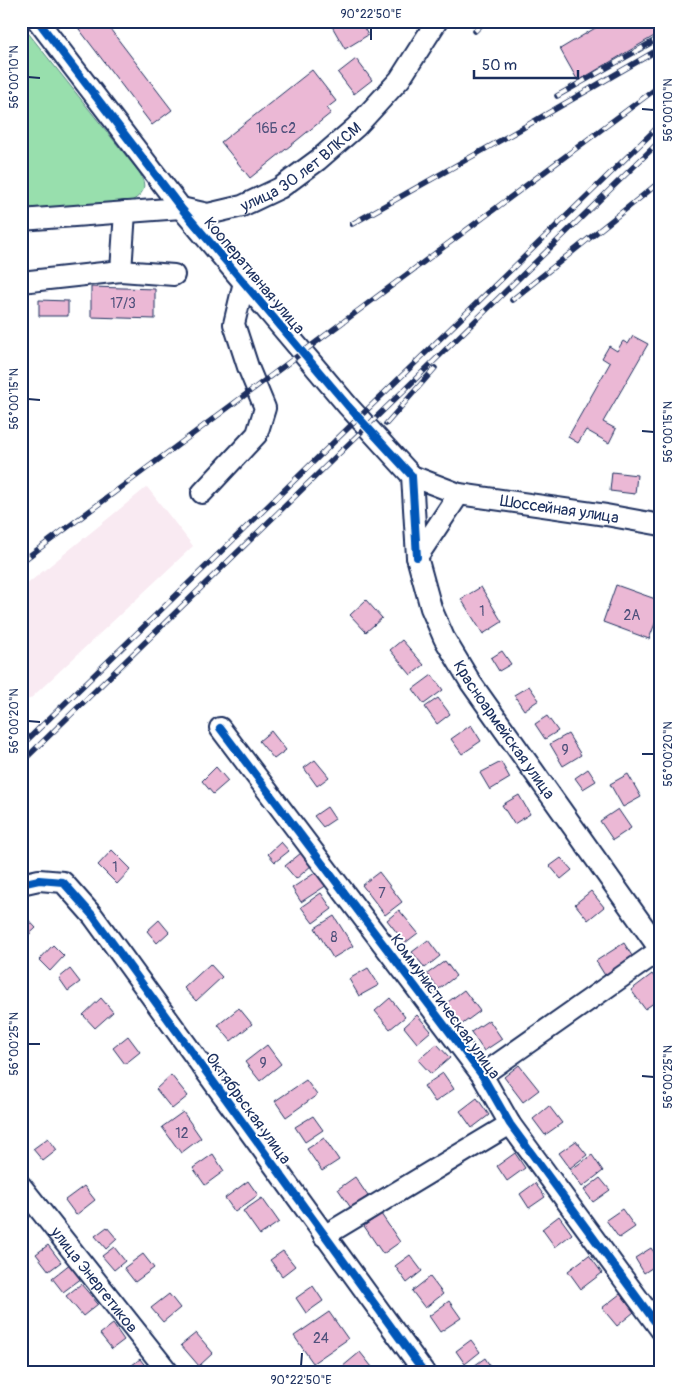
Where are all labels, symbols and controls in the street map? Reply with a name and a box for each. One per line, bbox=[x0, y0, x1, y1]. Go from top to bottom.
text: 90°22'50"E bbox=[340, 7, 402, 22]
text: 56°00'10"N bbox=[7, 45, 22, 109]
scale bar bbox=[474, 48, 578, 80]
text: 50 m bbox=[482, 56, 517, 75]
text: 56°00'10"N bbox=[661, 78, 676, 142]
street label: улица 30 лет ВЛКСМ bbox=[236, 118, 366, 217]
house number: 16Б с2 bbox=[256, 120, 296, 137]
street label: Кооперативная улица bbox=[199, 213, 309, 338]
house number: 17/3 bbox=[110, 295, 136, 312]
text: 56°00'15"N bbox=[7, 368, 22, 430]
text: 56°00'15"N bbox=[661, 401, 676, 463]
street label: Шоссейная улица bbox=[499, 491, 621, 528]
house number: 1 bbox=[479, 603, 485, 620]
house number: 2А bbox=[624, 607, 640, 624]
street label: Красноармейская улица bbox=[449, 657, 559, 803]
text: 56°00'20"N bbox=[7, 688, 22, 754]
text: 56°00'20"N bbox=[661, 721, 676, 787]
house number: 9 bbox=[561, 742, 569, 759]
house number: 1 bbox=[112, 859, 118, 876]
house number: 7 bbox=[378, 885, 386, 902]
house number: 8 bbox=[330, 929, 338, 946]
street label: Коммунистическая улица bbox=[386, 930, 505, 1083]
text: 56°00'25"N bbox=[7, 1012, 22, 1076]
text: 56°00'25"N bbox=[661, 1045, 676, 1109]
street label: Октябрьская улица bbox=[201, 1049, 295, 1168]
house number: 9 bbox=[259, 1055, 267, 1072]
house number: 12 bbox=[175, 1125, 189, 1142]
street label: улица Энергетиков bbox=[45, 1222, 142, 1337]
house number: 24 bbox=[313, 1330, 329, 1347]
text: 90°22'50"E bbox=[270, 1373, 332, 1388]

